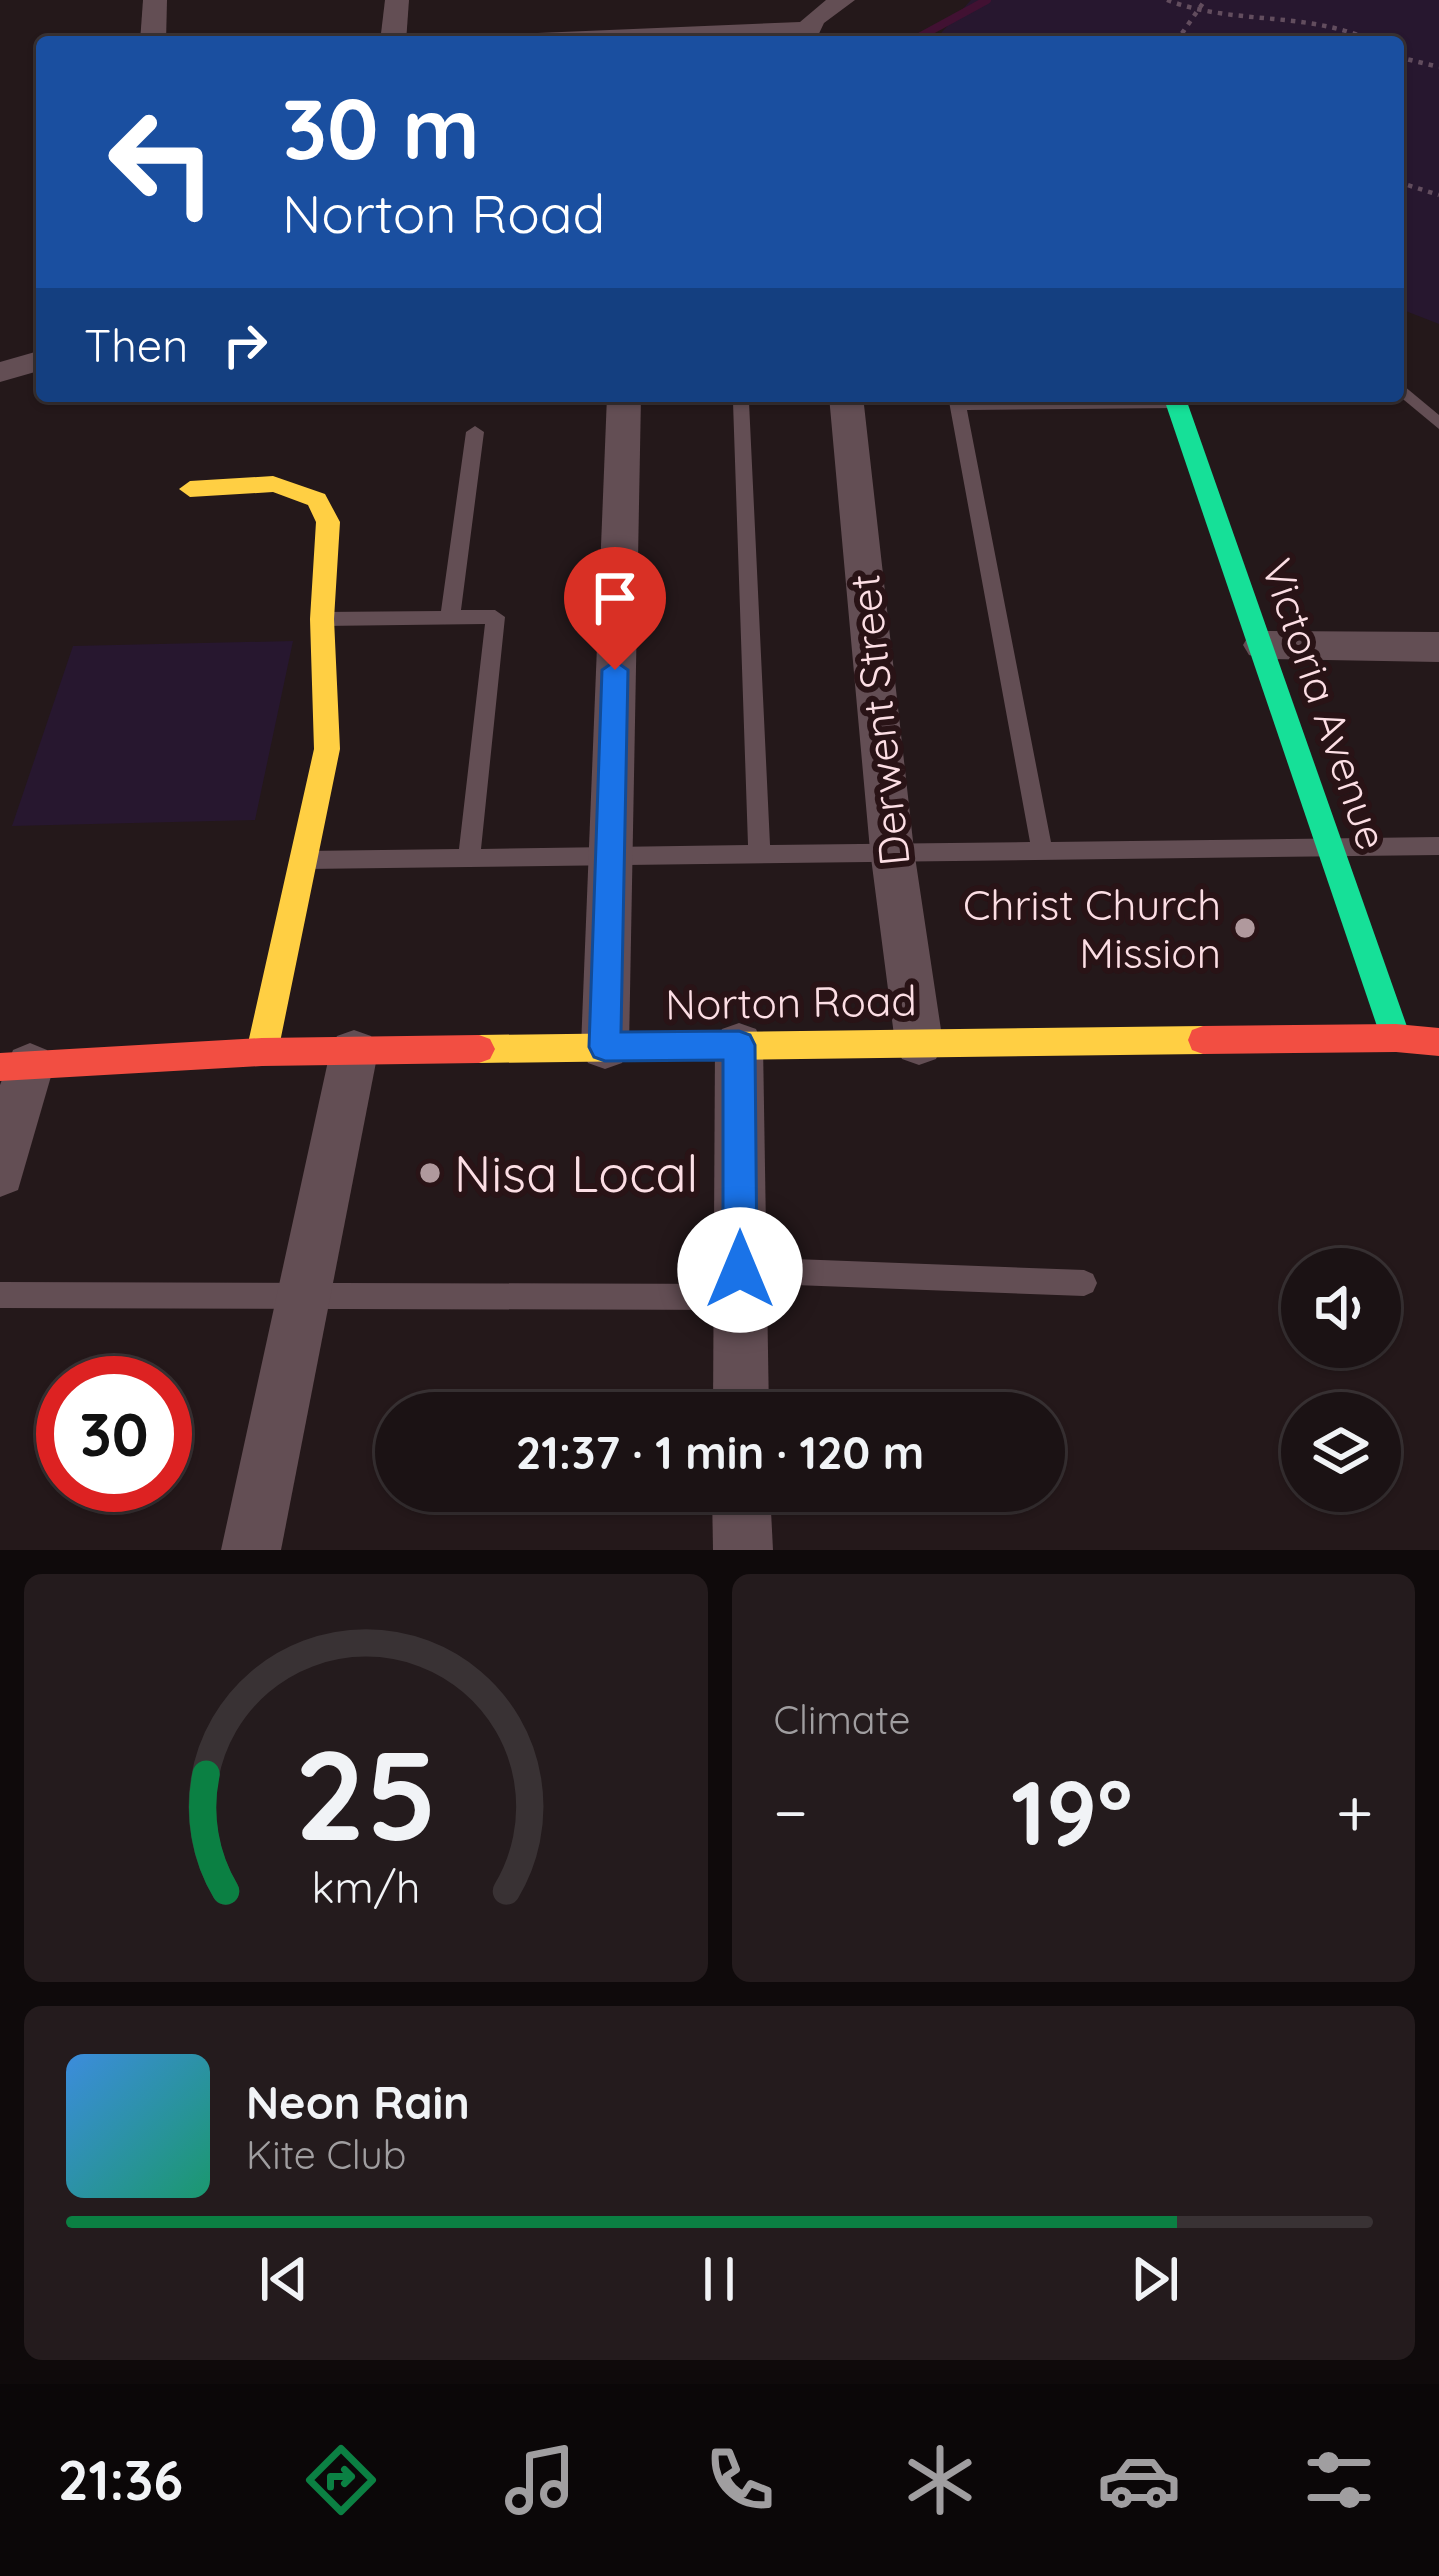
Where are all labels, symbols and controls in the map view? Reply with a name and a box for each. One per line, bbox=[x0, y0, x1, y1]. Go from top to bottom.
text: 30 m bbox=[282, 75, 480, 180]
icon: left bbox=[84, 84, 240, 240]
text: Norton Road bbox=[282, 179, 605, 247]
icon: right bbox=[212, 312, 278, 378]
text: Then bbox=[84, 317, 188, 373]
pin bbox=[564, 547, 666, 670]
street label: Victoria Avenue bbox=[1250, 552, 1400, 856]
icon: arrive bbox=[582, 565, 648, 631]
street label: Derwent Street bbox=[837, 572, 921, 868]
place label: Christ Church Mission bbox=[963, 878, 1221, 979]
marker: Christ Church Mission bbox=[1232, 915, 1258, 941]
street label: Norton Road bbox=[665, 973, 917, 1031]
place label: Nisa Local bbox=[454, 1141, 698, 1205]
marker: Nisa Local bbox=[417, 1160, 443, 1186]
position arrow bbox=[677, 1207, 803, 1333]
map controls bbox=[1281, 1248, 1401, 1512]
button: sound bbox=[1281, 1248, 1401, 1368]
speed limit sign: 30 bbox=[36, 1356, 192, 1512]
button: layers bbox=[1281, 1392, 1401, 1512]
text: 21:37 · 1 min · 120 m bbox=[516, 1424, 924, 1480]
text: Climate bbox=[774, 1695, 911, 1744]
text: 25 bbox=[294, 1715, 437, 1871]
text: 19° bbox=[1011, 1755, 1133, 1868]
text: − bbox=[774, 1770, 808, 1853]
text: + bbox=[1336, 1770, 1373, 1853]
text: km/h bbox=[311, 1860, 420, 1914]
text: Neon Rain bbox=[246, 2074, 470, 2130]
text: Kite Club bbox=[246, 2130, 406, 2179]
icon: previous bbox=[251, 2246, 317, 2312]
icon: pause bbox=[686, 2246, 752, 2312]
icon: next bbox=[1122, 2246, 1188, 2312]
icon: directions bbox=[299, 2438, 383, 2522]
icon: music bbox=[498, 2438, 582, 2522]
icon: phone bbox=[698, 2438, 782, 2522]
icon: climate bbox=[898, 2438, 982, 2522]
icon: car bbox=[1097, 2438, 1181, 2522]
icon: filters bbox=[1297, 2438, 1381, 2522]
text: 21:36 bbox=[58, 2446, 183, 2514]

